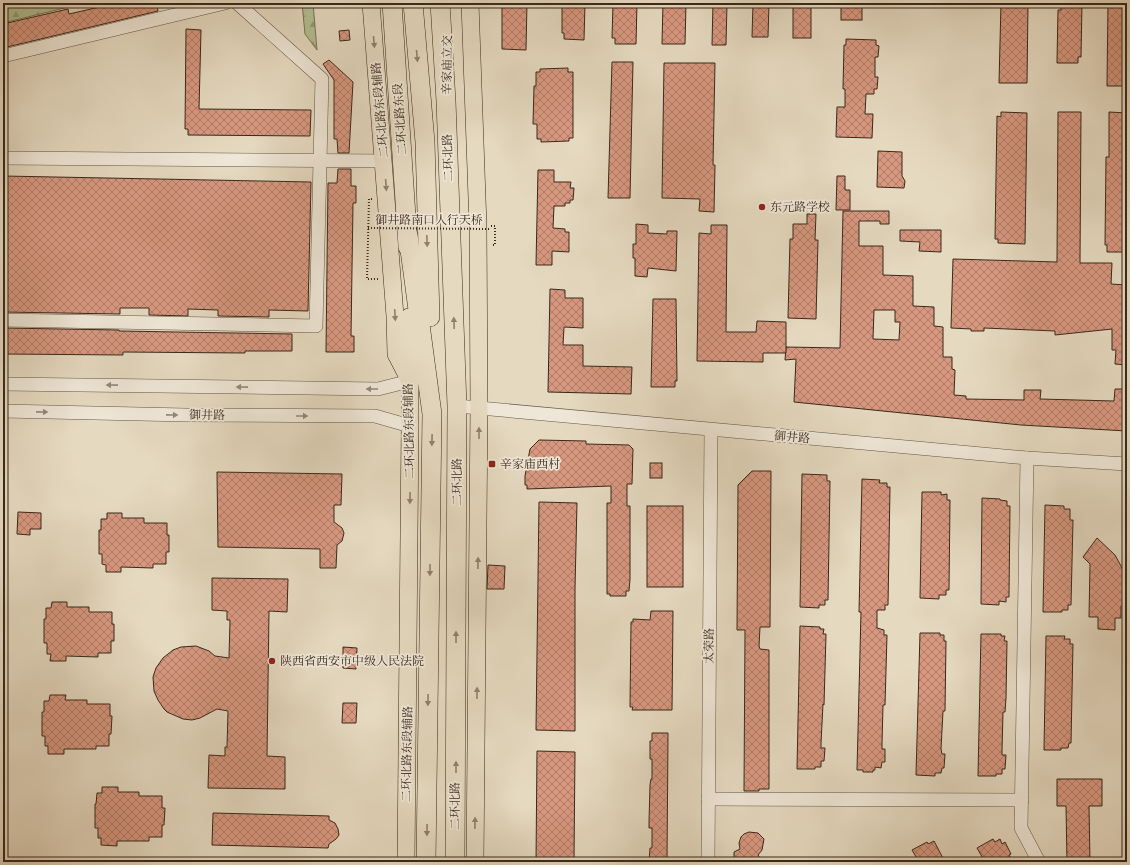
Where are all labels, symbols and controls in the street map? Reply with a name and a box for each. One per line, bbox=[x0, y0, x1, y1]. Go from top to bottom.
street label: 辛家庙立交 bbox=[438, 35, 456, 95]
one-way arrow bbox=[371, 36, 378, 48]
one-way arrow bbox=[414, 50, 421, 62]
street label: 二环北路东段辅路 bbox=[368, 61, 392, 159]
street label: 二环北路东段 bbox=[390, 83, 410, 155]
street label: 二环北路 bbox=[439, 134, 457, 182]
one-way arrow bbox=[382, 179, 389, 191]
place label: 东元路学校 bbox=[770, 199, 830, 215]
marker: 东元路学校 bbox=[757, 202, 767, 212]
street label: 御井路南口人行天桥 bbox=[375, 212, 483, 228]
one-way arrow bbox=[424, 235, 431, 247]
one-way arrow bbox=[392, 309, 399, 321]
one-way arrow bbox=[451, 317, 458, 329]
one-way arrow bbox=[105, 382, 118, 388]
street label: 二环北路东段辅路 bbox=[400, 383, 418, 479]
one-way arrow bbox=[235, 384, 248, 390]
one-way arrow bbox=[365, 386, 378, 392]
street label: 御井路 bbox=[189, 407, 225, 423]
one-way arrow bbox=[36, 408, 48, 415]
one-way arrow bbox=[166, 411, 178, 418]
one-way arrow bbox=[296, 413, 309, 419]
one-way arrow bbox=[476, 426, 482, 439]
street label: 御井路 bbox=[773, 427, 811, 447]
one-way arrow bbox=[429, 434, 435, 447]
place label: 辛家庙西村 bbox=[500, 456, 560, 472]
street label: 二环北路 bbox=[449, 458, 465, 506]
marker: 辛家庙西村 bbox=[487, 459, 497, 469]
one-way arrow bbox=[407, 492, 413, 505]
one-way arrow bbox=[475, 556, 481, 569]
one-way arrow bbox=[427, 564, 433, 577]
street label: 太荣路 bbox=[701, 628, 717, 664]
one-way arrow bbox=[453, 630, 459, 643]
place label: 陕西省西安市中级人民法院 bbox=[280, 653, 424, 669]
marker: 陕西省西安市中级人民法院 bbox=[267, 656, 277, 666]
one-way arrow bbox=[474, 686, 480, 699]
one-way arrow bbox=[425, 694, 431, 707]
street label: 二环北路东段辅路 bbox=[398, 706, 416, 802]
one-way arrow bbox=[453, 760, 459, 773]
street label: 二环北路 bbox=[447, 782, 463, 830]
one-way arrow bbox=[472, 816, 478, 829]
one-way arrow bbox=[423, 824, 430, 836]

